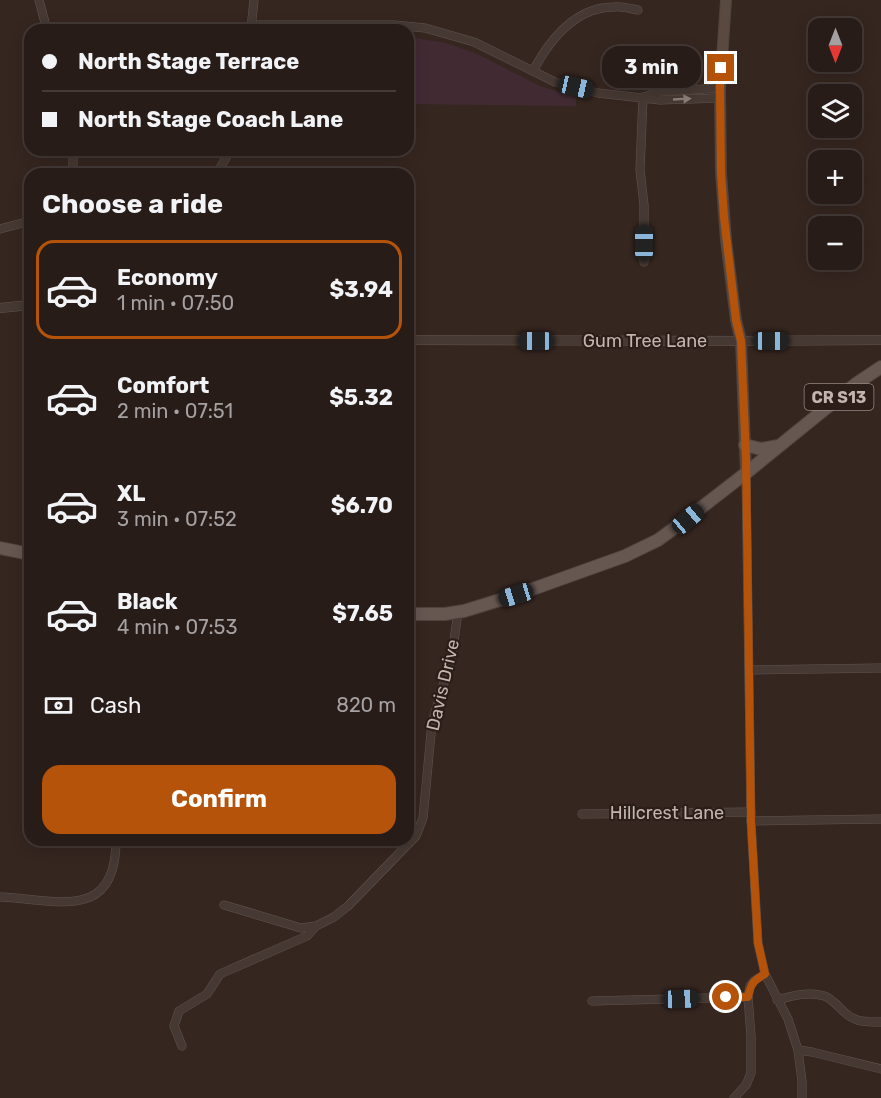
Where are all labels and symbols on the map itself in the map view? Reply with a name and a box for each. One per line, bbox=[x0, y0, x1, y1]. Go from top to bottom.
north arrow bbox=[808, 18, 862, 72]
callout: 3 min bbox=[601, 47, 700, 89]
route end bbox=[707, 54, 734, 81]
car bbox=[556, 74, 596, 100]
one-way arrow bbox=[672, 95, 691, 104]
car bbox=[635, 225, 653, 261]
street label: Gum Tree Lane bbox=[583, 330, 707, 352]
car bbox=[518, 332, 554, 350]
car bbox=[753, 332, 789, 350]
road number: CR S13 bbox=[804, 384, 874, 410]
car bbox=[668, 501, 708, 537]
car bbox=[496, 581, 536, 609]
street label: Davis Drive bbox=[422, 637, 464, 733]
street label: Hillcrest Lane bbox=[610, 802, 724, 824]
route start bbox=[712, 983, 739, 1010]
car bbox=[663, 989, 699, 1009]

